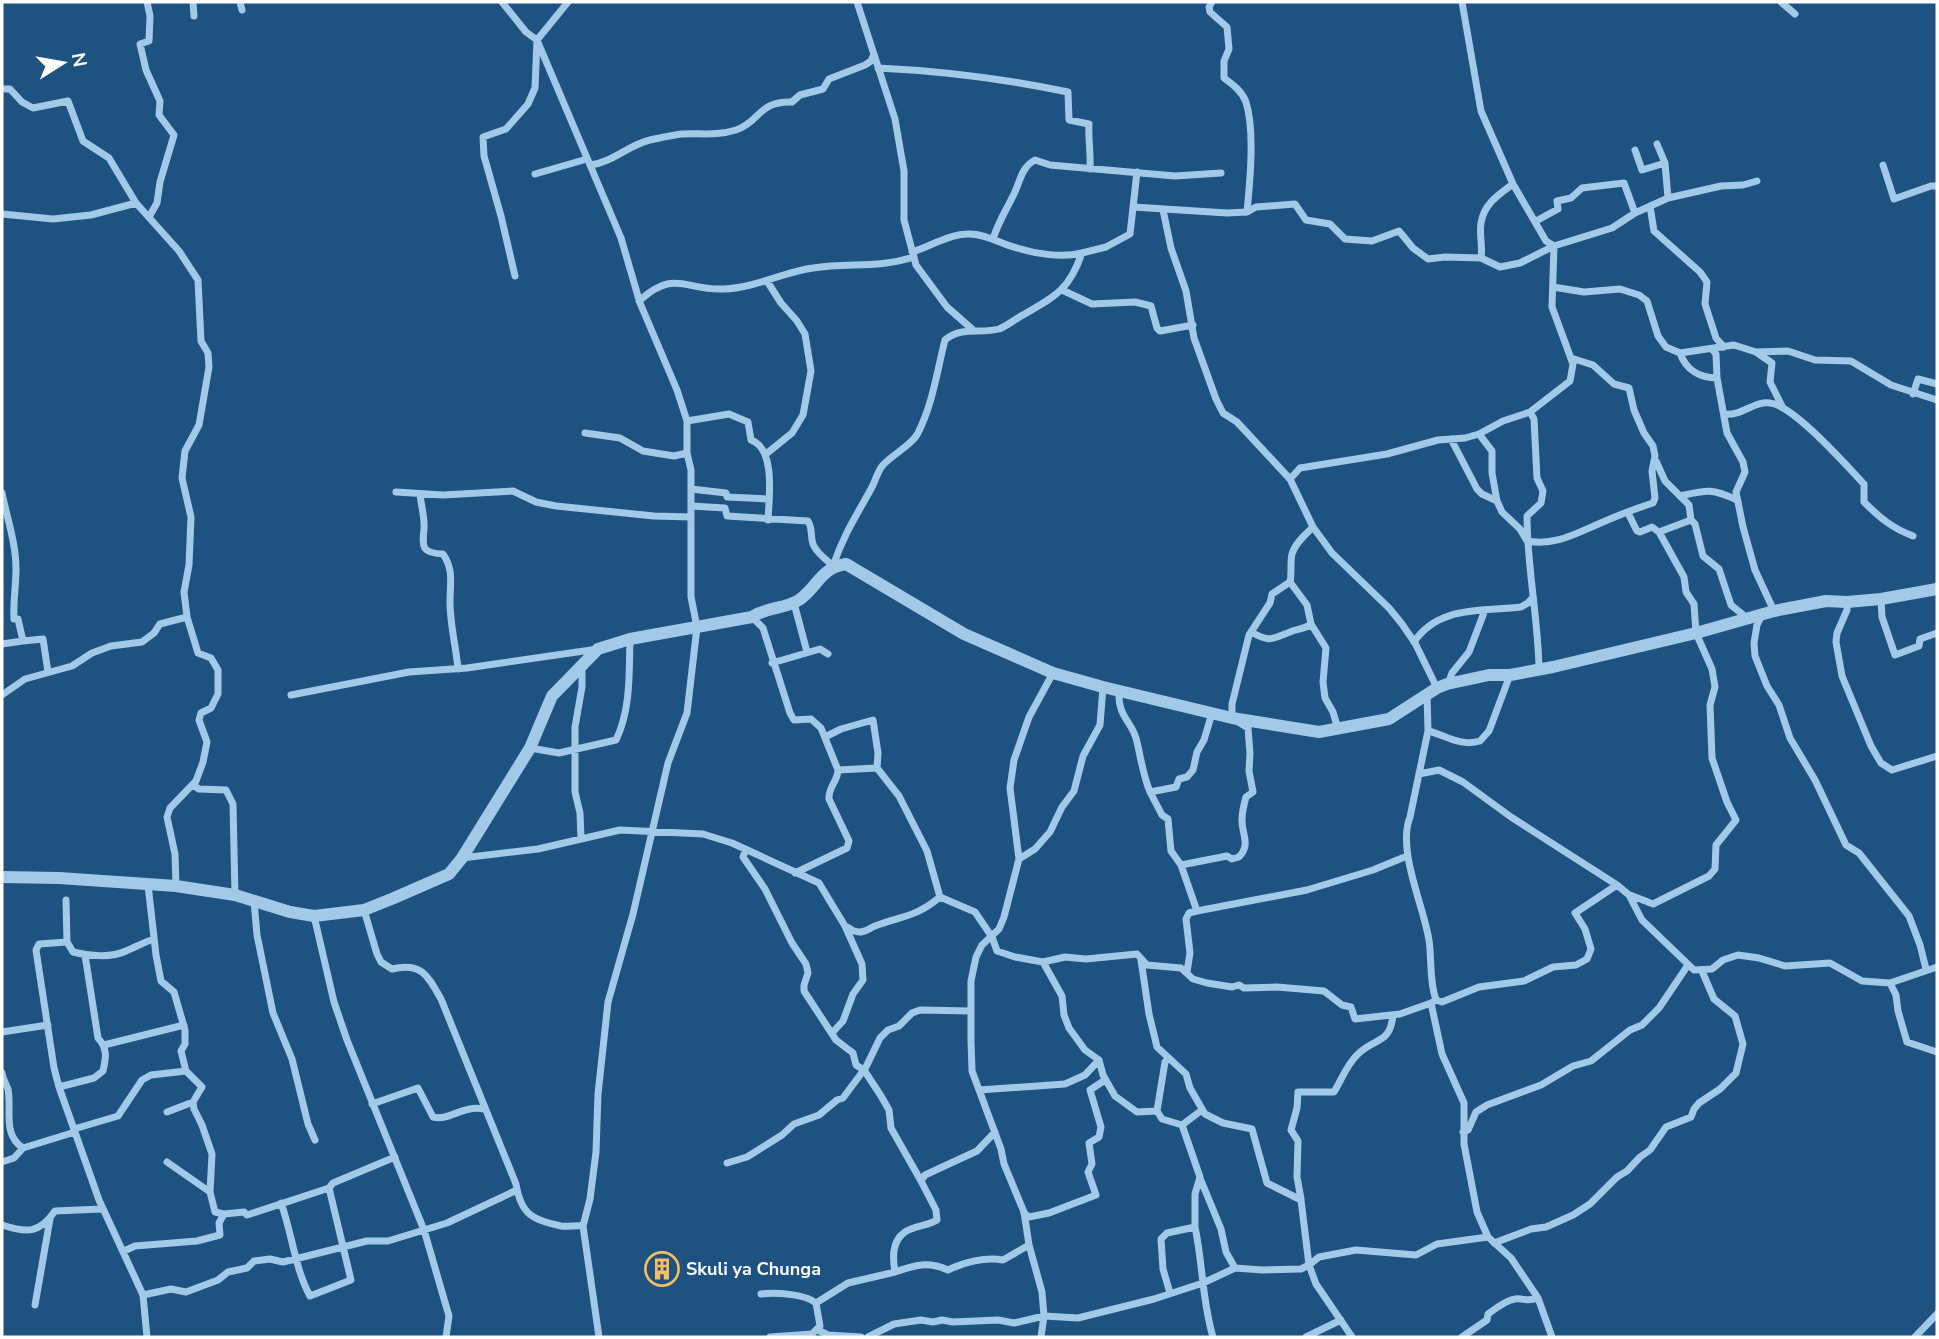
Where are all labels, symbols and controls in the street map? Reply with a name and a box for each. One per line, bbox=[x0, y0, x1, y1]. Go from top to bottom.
north arrow bbox=[28, 28, 98, 98]
text: N bbox=[65, 50, 93, 69]
building icon: Skuli ya Chunga bbox=[643, 1250, 681, 1288]
place label: Skuli ya Chunga bbox=[686, 1257, 821, 1281]

